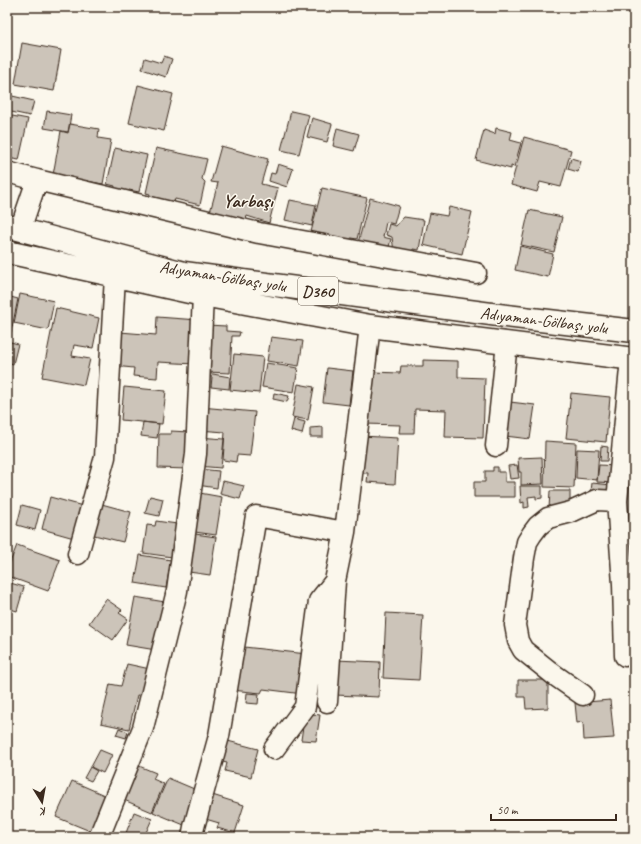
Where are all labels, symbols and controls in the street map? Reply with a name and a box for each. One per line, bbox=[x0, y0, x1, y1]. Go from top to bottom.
district label: Yarbaşı bbox=[223, 189, 274, 213]
street label: Adıyaman-Gölbaşı yolu bbox=[158, 256, 289, 297]
road number: D360 bbox=[298, 277, 338, 305]
street label: Adıyaman-Gölbaşı yolu bbox=[479, 302, 610, 339]
north arrow bbox=[22, 782, 62, 822]
scale bar bbox=[491, 796, 616, 822]
text: 50 m bbox=[497, 802, 519, 818]
text: K bbox=[37, 804, 48, 820]

